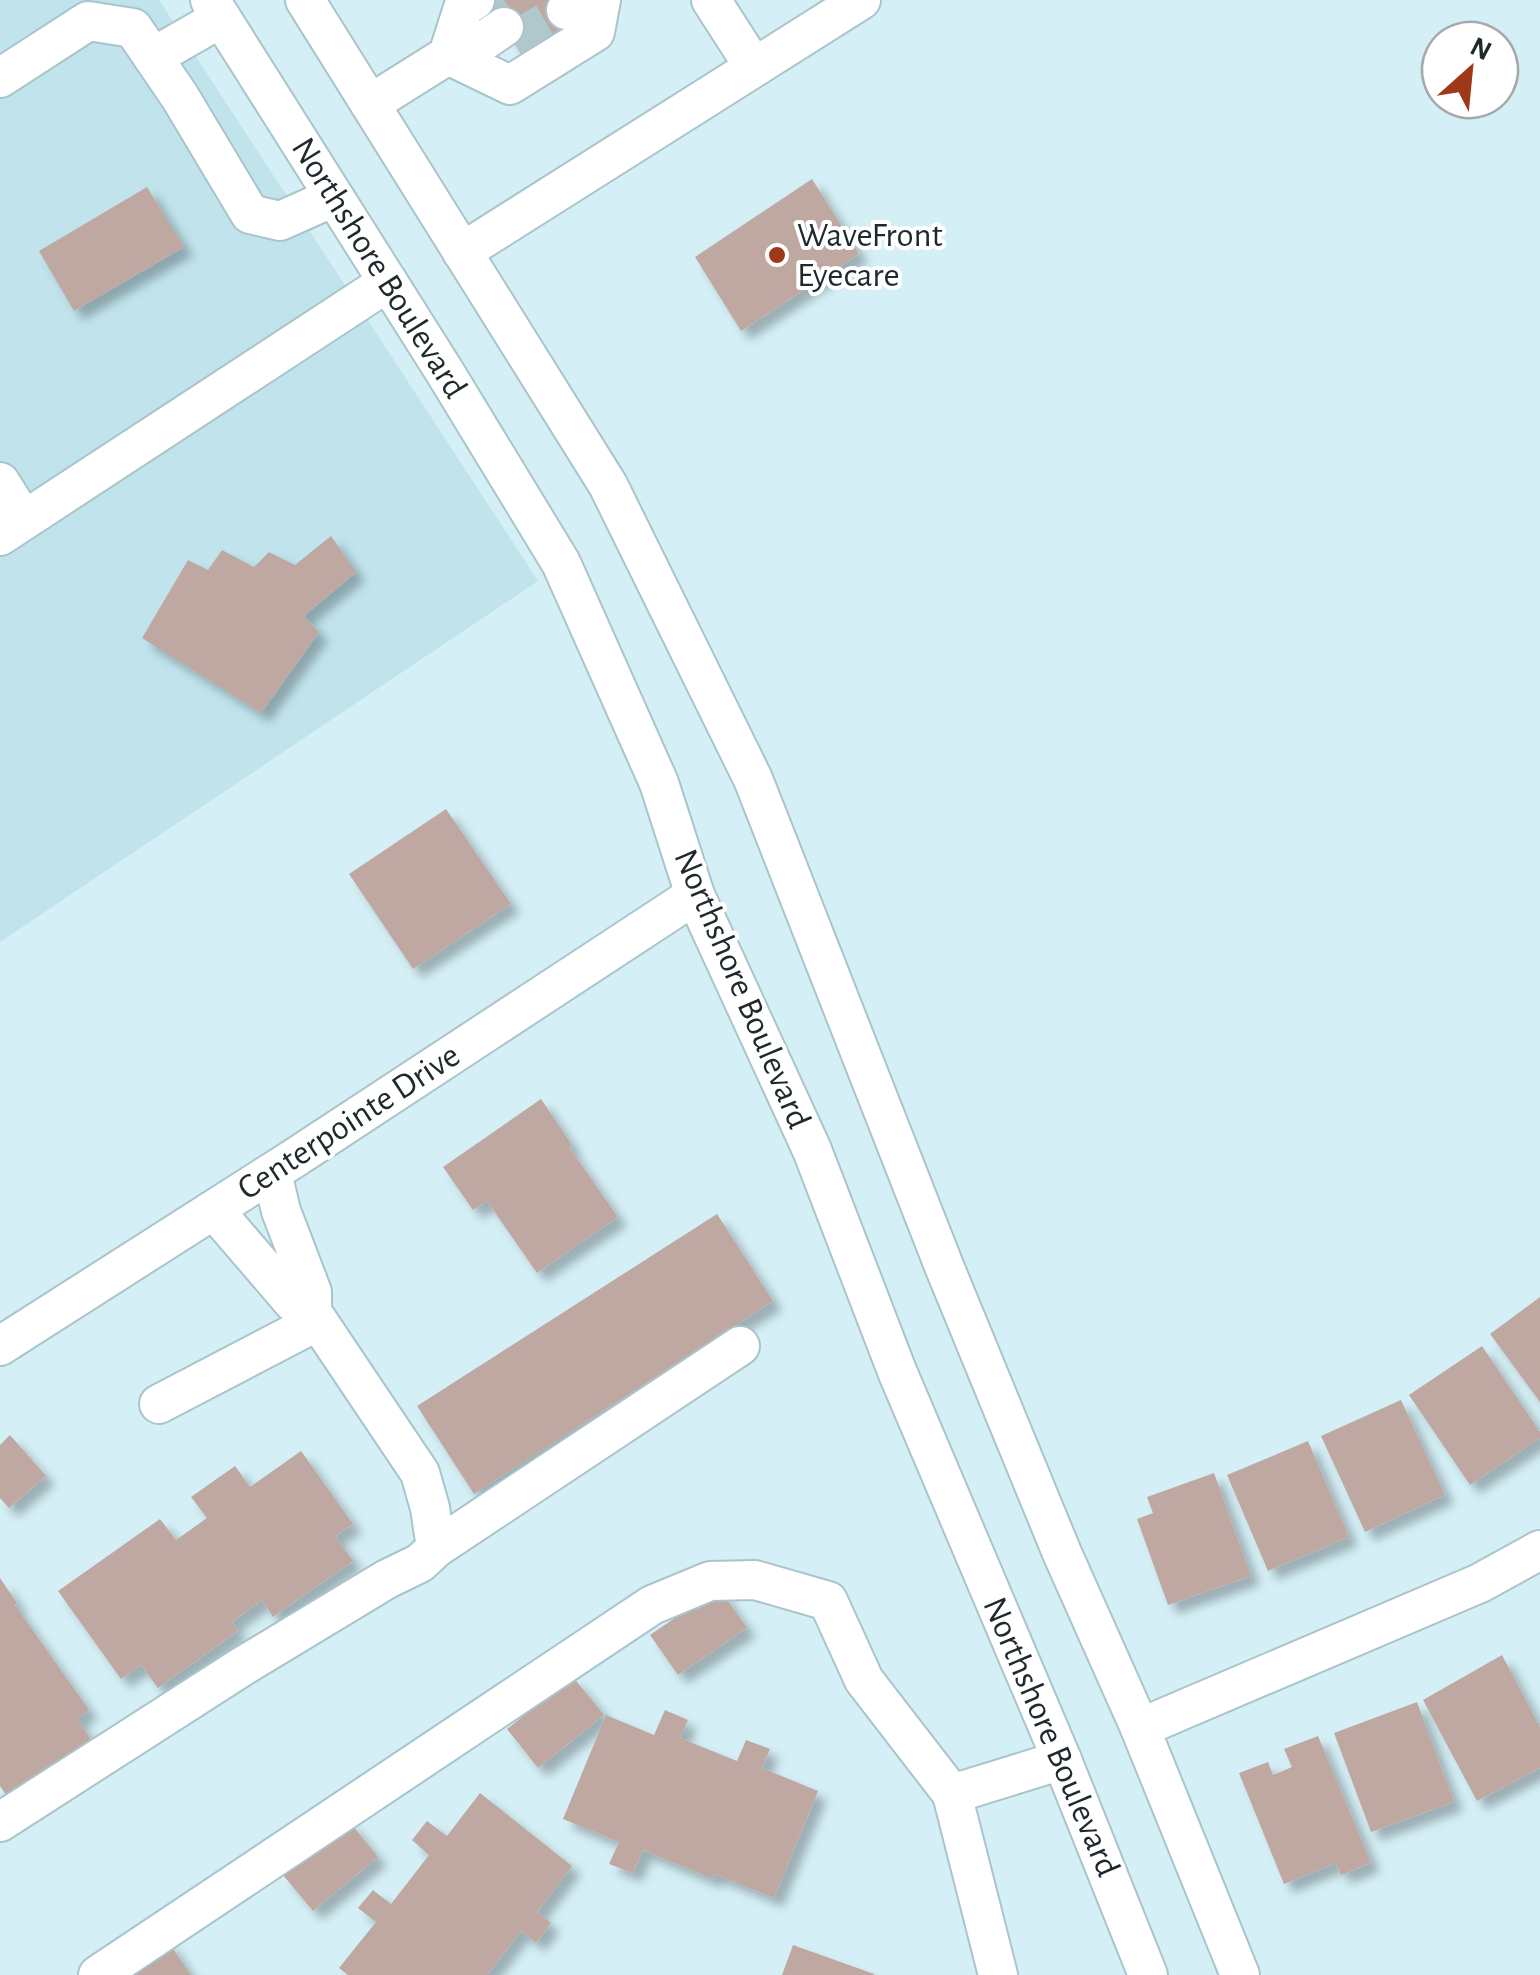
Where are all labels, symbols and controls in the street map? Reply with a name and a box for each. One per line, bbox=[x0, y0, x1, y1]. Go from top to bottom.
north arrow bbox=[1420, 20, 1520, 120]
text: N bbox=[1465, 33, 1495, 66]
street label: Northshore Boulevard bbox=[285, 132, 473, 404]
place label: WaveFront Eyecare bbox=[797, 218, 943, 293]
marker: WaveFront Eyecare bbox=[766, 244, 788, 266]
street label: Northshore Boulevard bbox=[667, 844, 817, 1134]
street label: Centerpointe Drive bbox=[232, 1037, 466, 1207]
street label: Northshore Boulevard bbox=[976, 1592, 1126, 1882]

